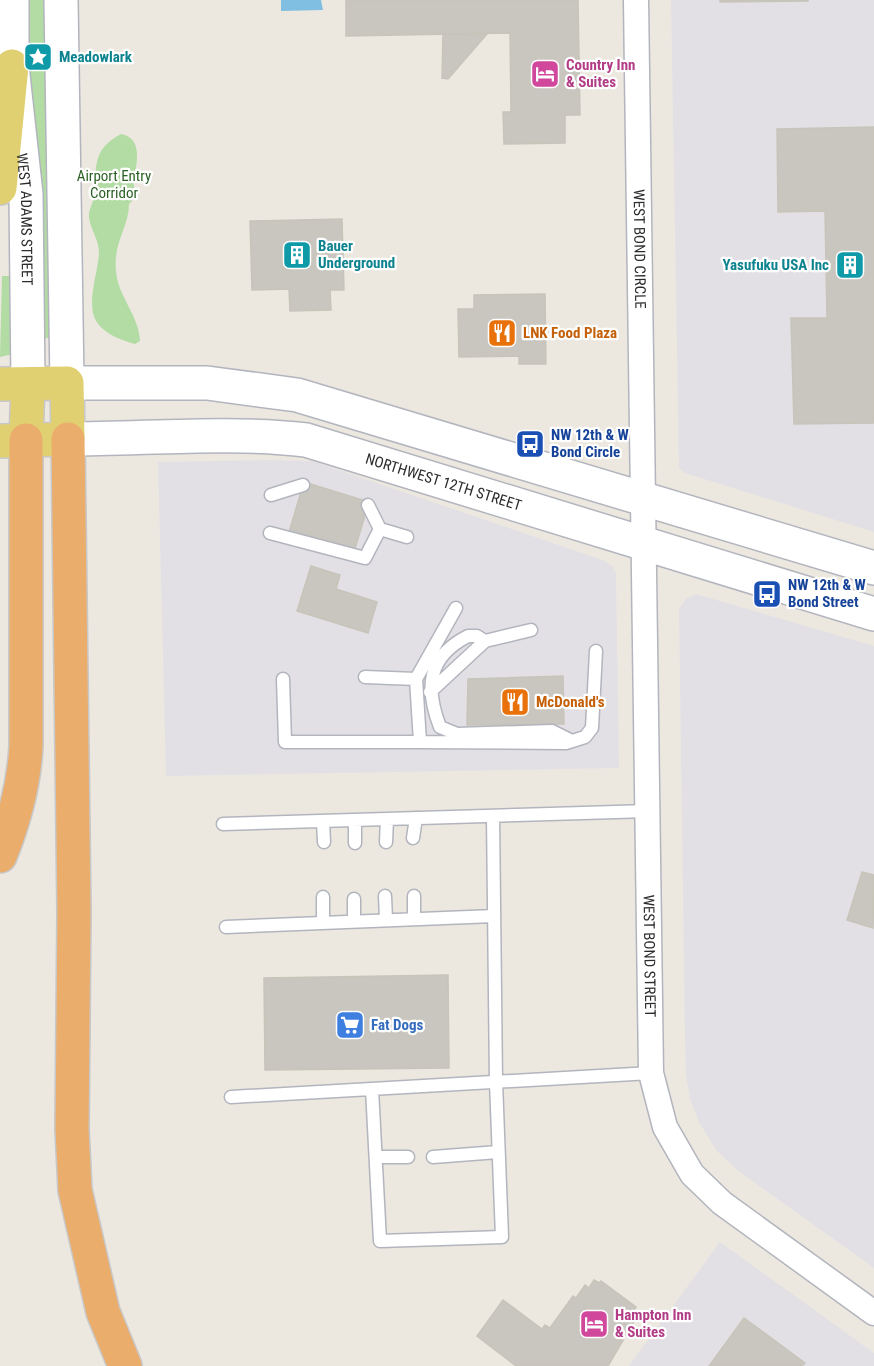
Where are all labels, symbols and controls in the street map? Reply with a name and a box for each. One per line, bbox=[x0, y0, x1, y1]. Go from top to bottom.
place icon: Meadowlark bbox=[22, 41, 54, 73]
place label: Meadowlark bbox=[59, 48, 133, 66]
place label: Country Inn & Suites bbox=[566, 56, 635, 91]
hotel icon: Country Inn & Suites bbox=[529, 58, 561, 90]
street label: WEST ADAMS STREET bbox=[13, 152, 36, 286]
park label: Airport Entry Corridor bbox=[77, 167, 151, 202]
street label: WEST BOND CIRCLE bbox=[630, 189, 649, 309]
place label: Bauer Underground bbox=[318, 237, 395, 272]
building icon: Bauer Underground bbox=[281, 239, 313, 271]
building icon: Yasufuku USA Inc bbox=[834, 249, 866, 281]
place label: Yasufuku USA Inc bbox=[722, 256, 829, 274]
restaurant icon: LNK Food Plaza bbox=[486, 317, 518, 349]
place label: LNK Food Plaza bbox=[523, 324, 617, 342]
place label: NW 12th & W Bond Circle bbox=[551, 426, 629, 461]
bus stop icon: NW 12th & W Bond Circle bbox=[514, 428, 546, 460]
street label: NORTHWEST 12TH STREET bbox=[363, 450, 524, 515]
place label: NW 12th & W Bond Street bbox=[788, 576, 866, 611]
bus stop icon: NW 12th & W Bond Street bbox=[751, 578, 783, 610]
restaurant icon: McDonald's bbox=[499, 686, 531, 718]
place label: McDonald's bbox=[536, 693, 605, 711]
street label: WEST BOND STREET bbox=[640, 894, 659, 1018]
supermarket icon: Fat Dogs bbox=[334, 1009, 366, 1041]
place label: Fat Dogs bbox=[371, 1016, 424, 1034]
place label: Hampton Inn & Suites bbox=[615, 1306, 691, 1341]
hotel icon: Hampton Inn & Suites bbox=[578, 1308, 610, 1340]

